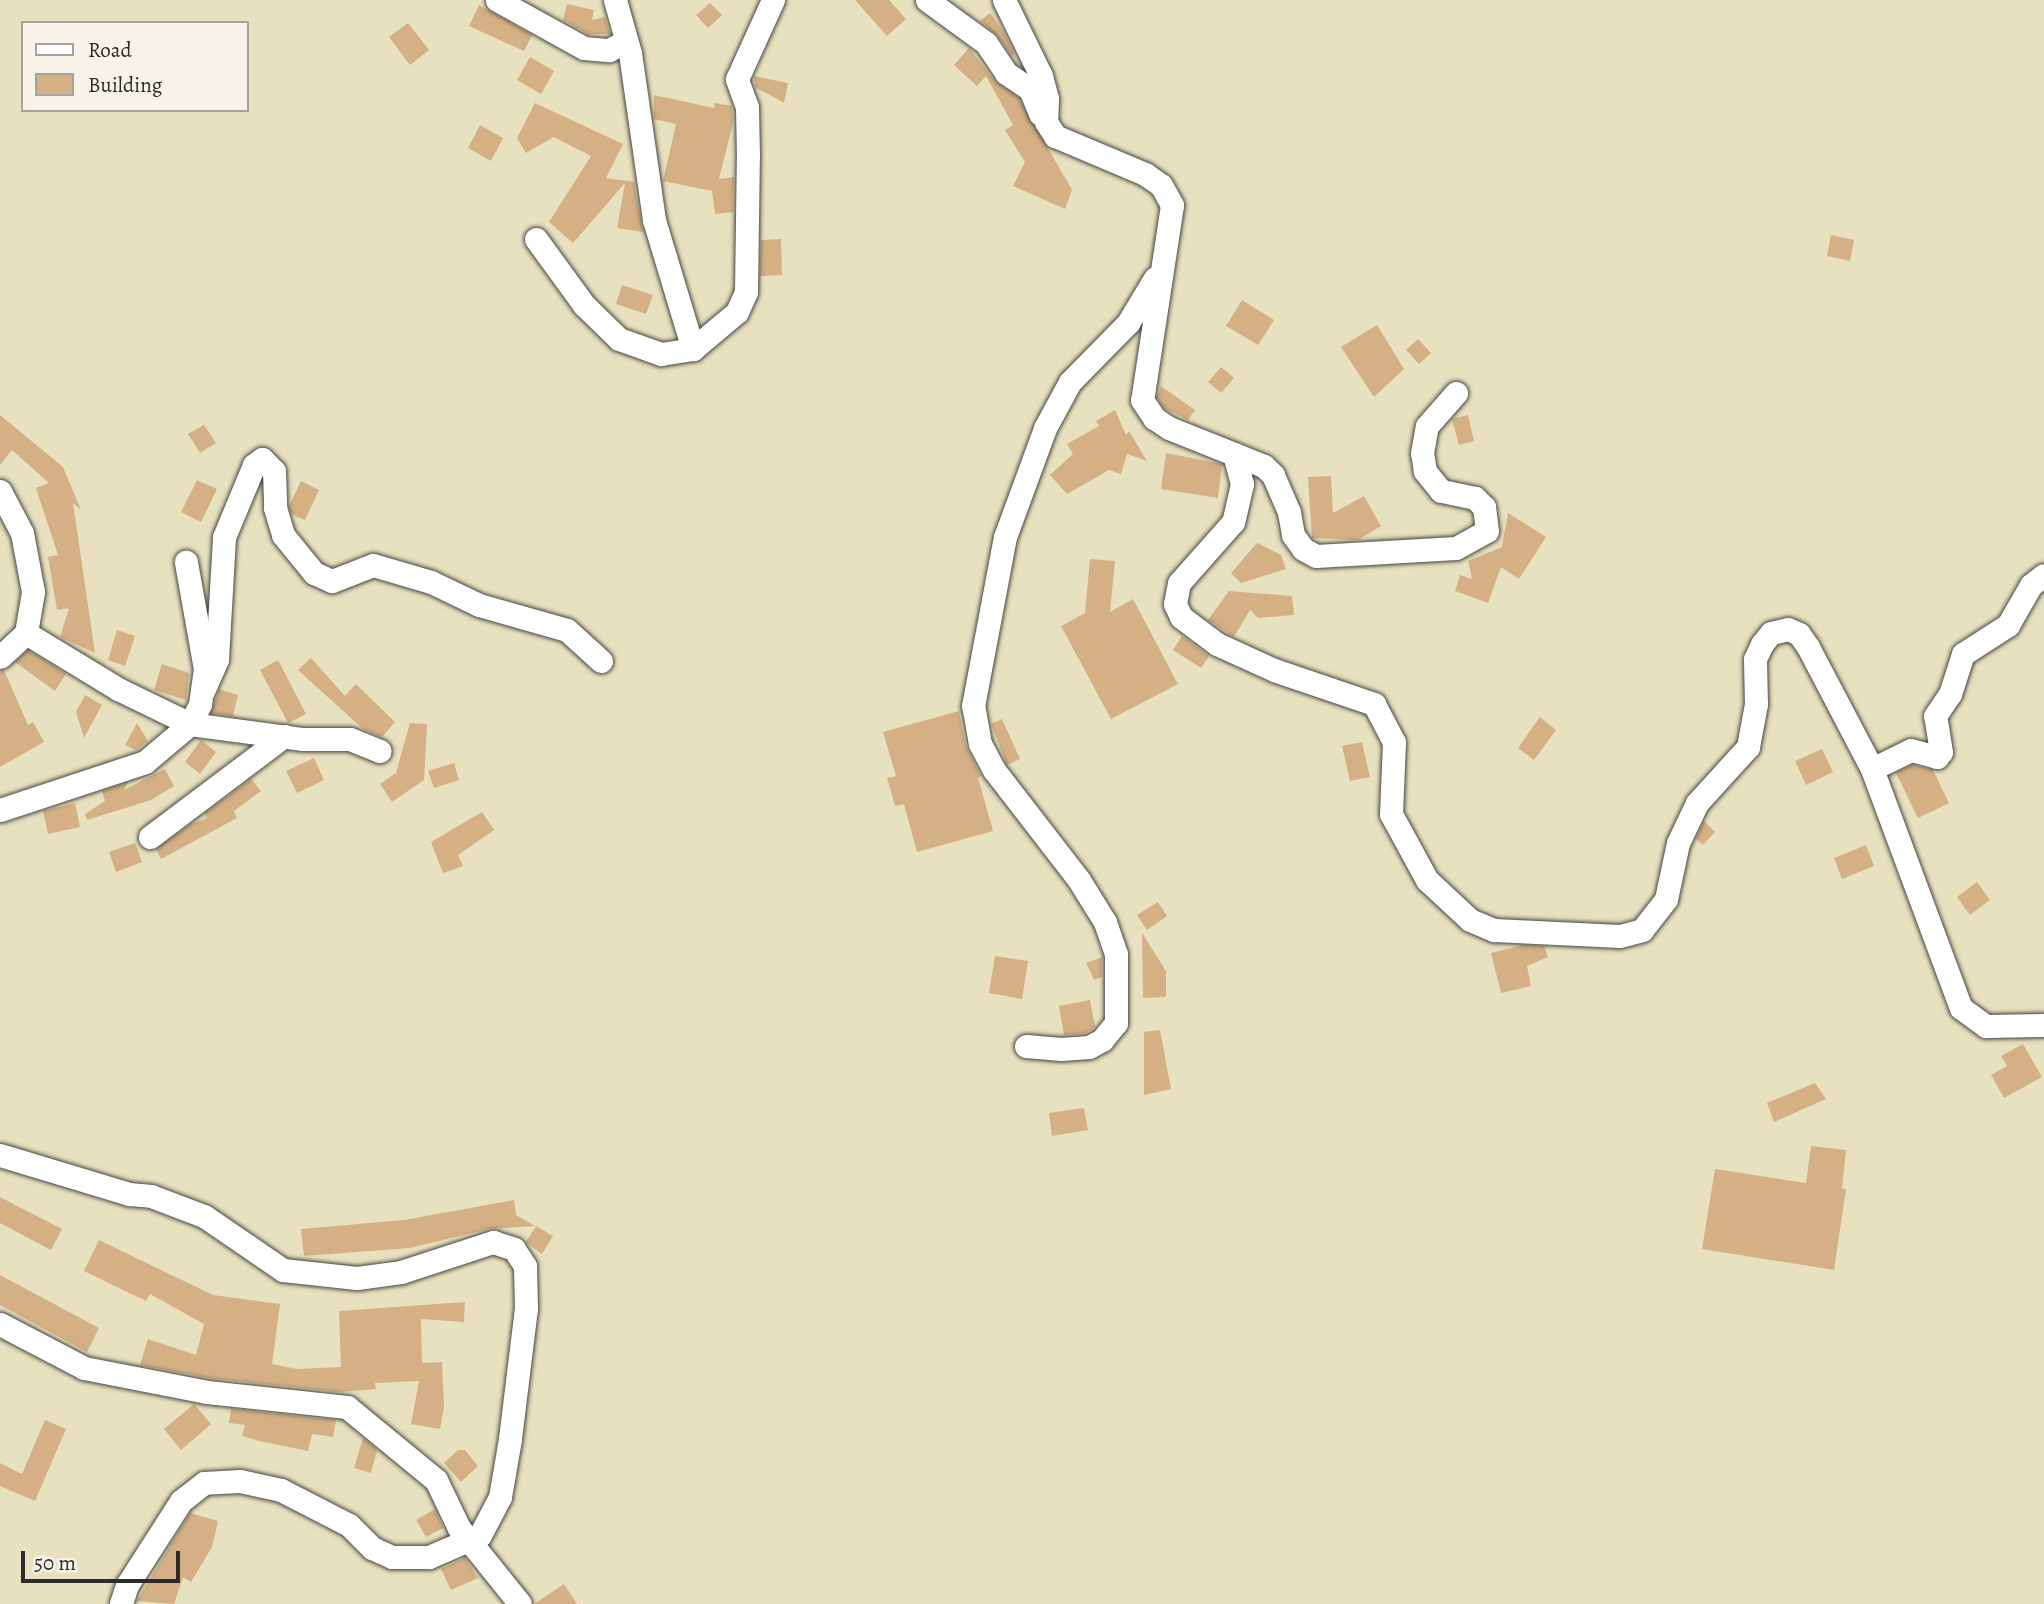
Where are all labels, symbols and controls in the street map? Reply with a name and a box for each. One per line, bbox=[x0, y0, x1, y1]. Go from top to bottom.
legend bbox=[21, 21, 248, 112]
text: Road bbox=[88, 36, 132, 64]
text: Building bbox=[88, 71, 162, 99]
scale bar bbox=[24, 1538, 184, 1582]
text: 50 m bbox=[34, 1549, 76, 1577]

